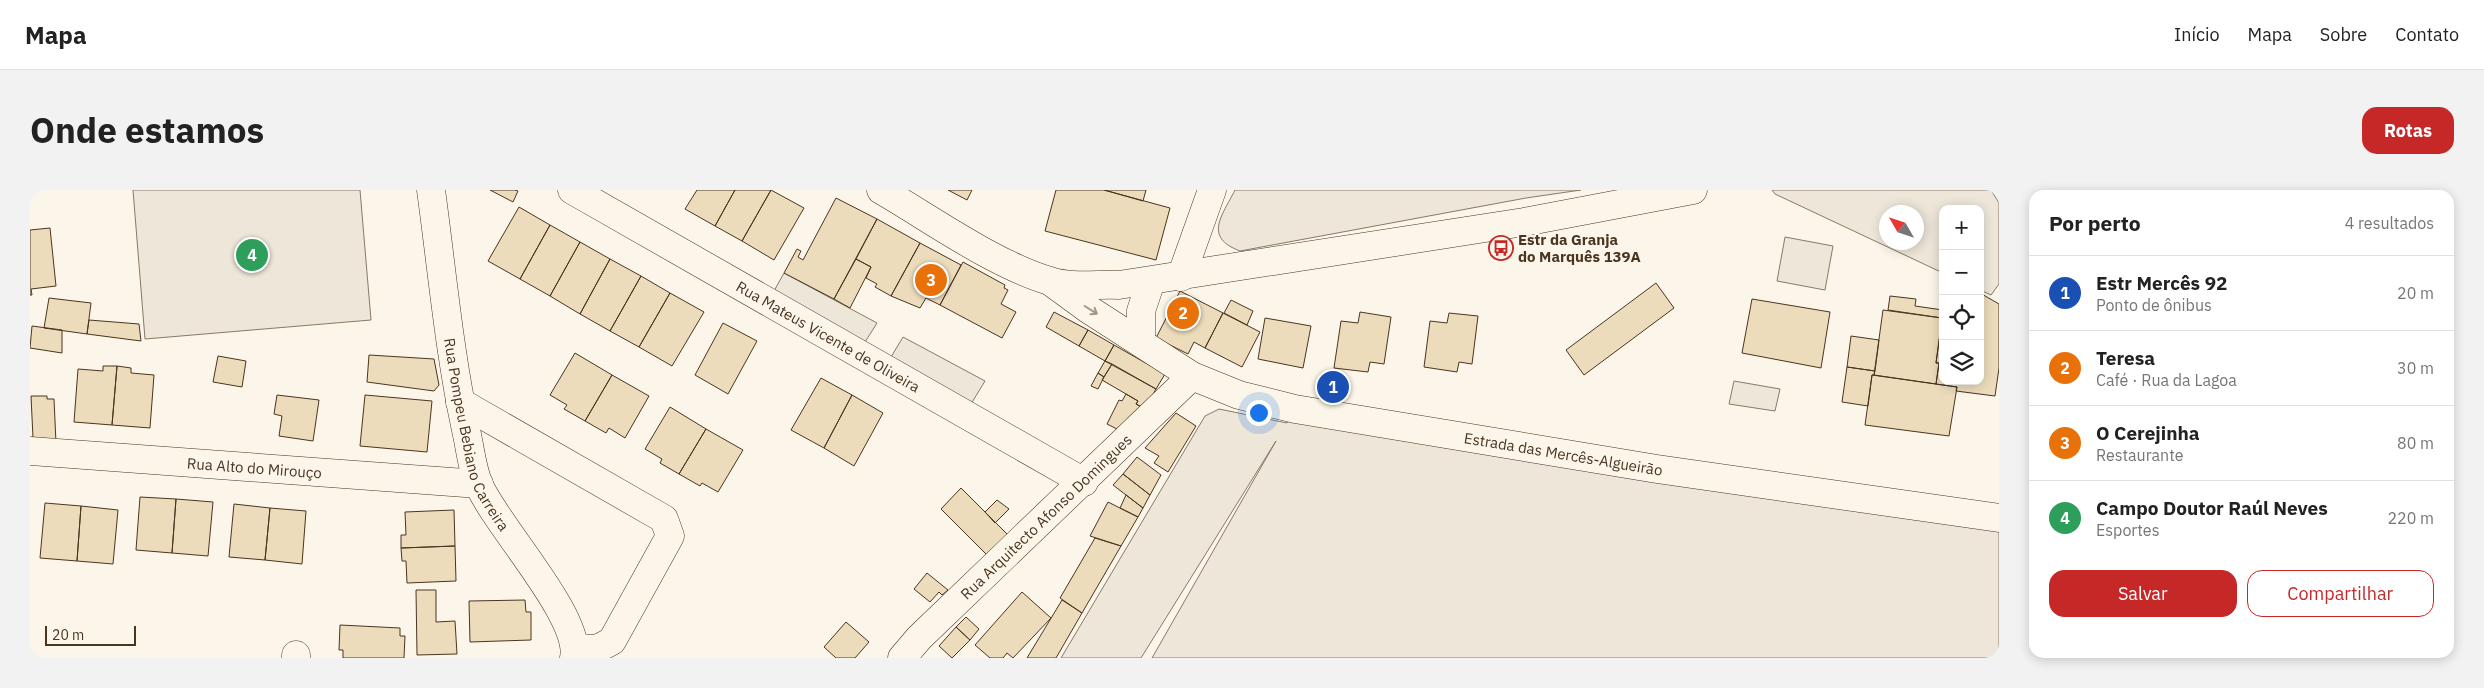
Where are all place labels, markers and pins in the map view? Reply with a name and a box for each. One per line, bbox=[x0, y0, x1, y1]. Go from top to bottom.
place label: Estr da Granja do Marquês 139A bbox=[1518, 230, 1641, 266]
bus stop icon: Estr da Granja do Marquês 139A bbox=[1488, 235, 1514, 261]
pin: 4 bbox=[236, 236, 268, 274]
pin: 3 bbox=[915, 261, 947, 299]
pin: 2 bbox=[1167, 294, 1199, 332]
pin: 1 bbox=[1317, 368, 1349, 406]

